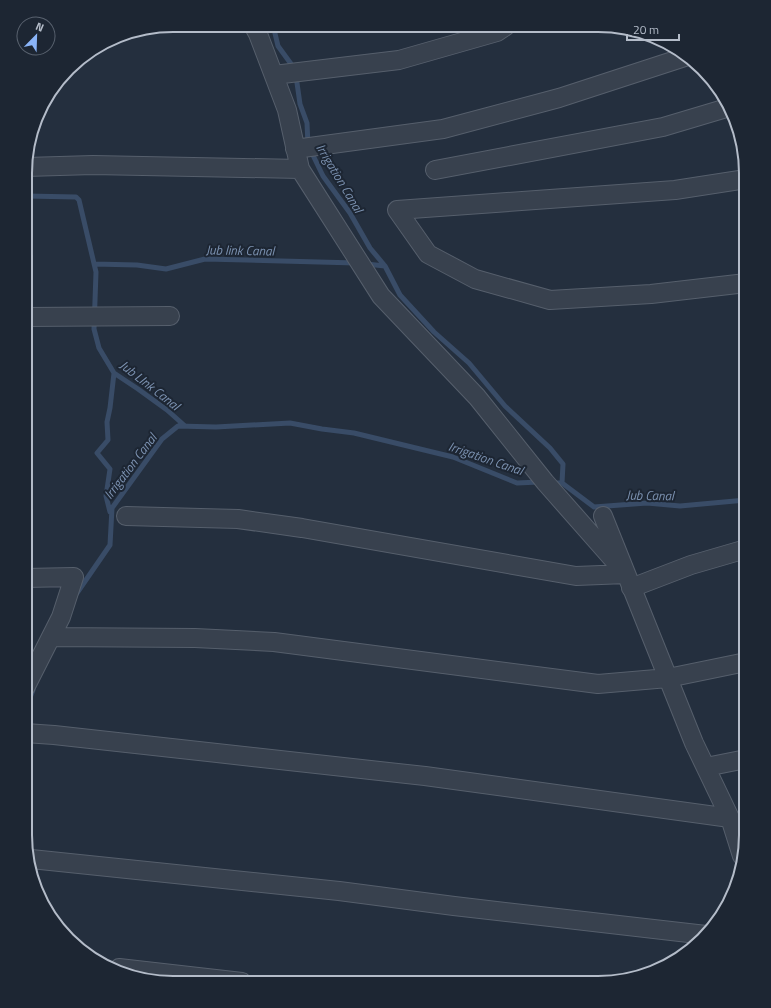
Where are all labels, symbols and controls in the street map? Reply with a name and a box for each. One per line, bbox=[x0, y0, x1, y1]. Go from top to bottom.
north arrow bbox=[16, 16, 56, 56]
scale bar bbox=[627, 16, 679, 42]
text: N bbox=[33, 18, 47, 36]
text: 20 m bbox=[633, 20, 659, 39]
water label: Irrigation Canal bbox=[311, 140, 370, 218]
water label: Jub link Canal bbox=[206, 239, 277, 261]
water label: Jub LInk Canal bbox=[116, 355, 186, 416]
water label: Irrigation Canal bbox=[99, 427, 163, 503]
water label: Irrigation Canal bbox=[446, 436, 528, 481]
water label: Jub Canal bbox=[626, 485, 676, 505]

